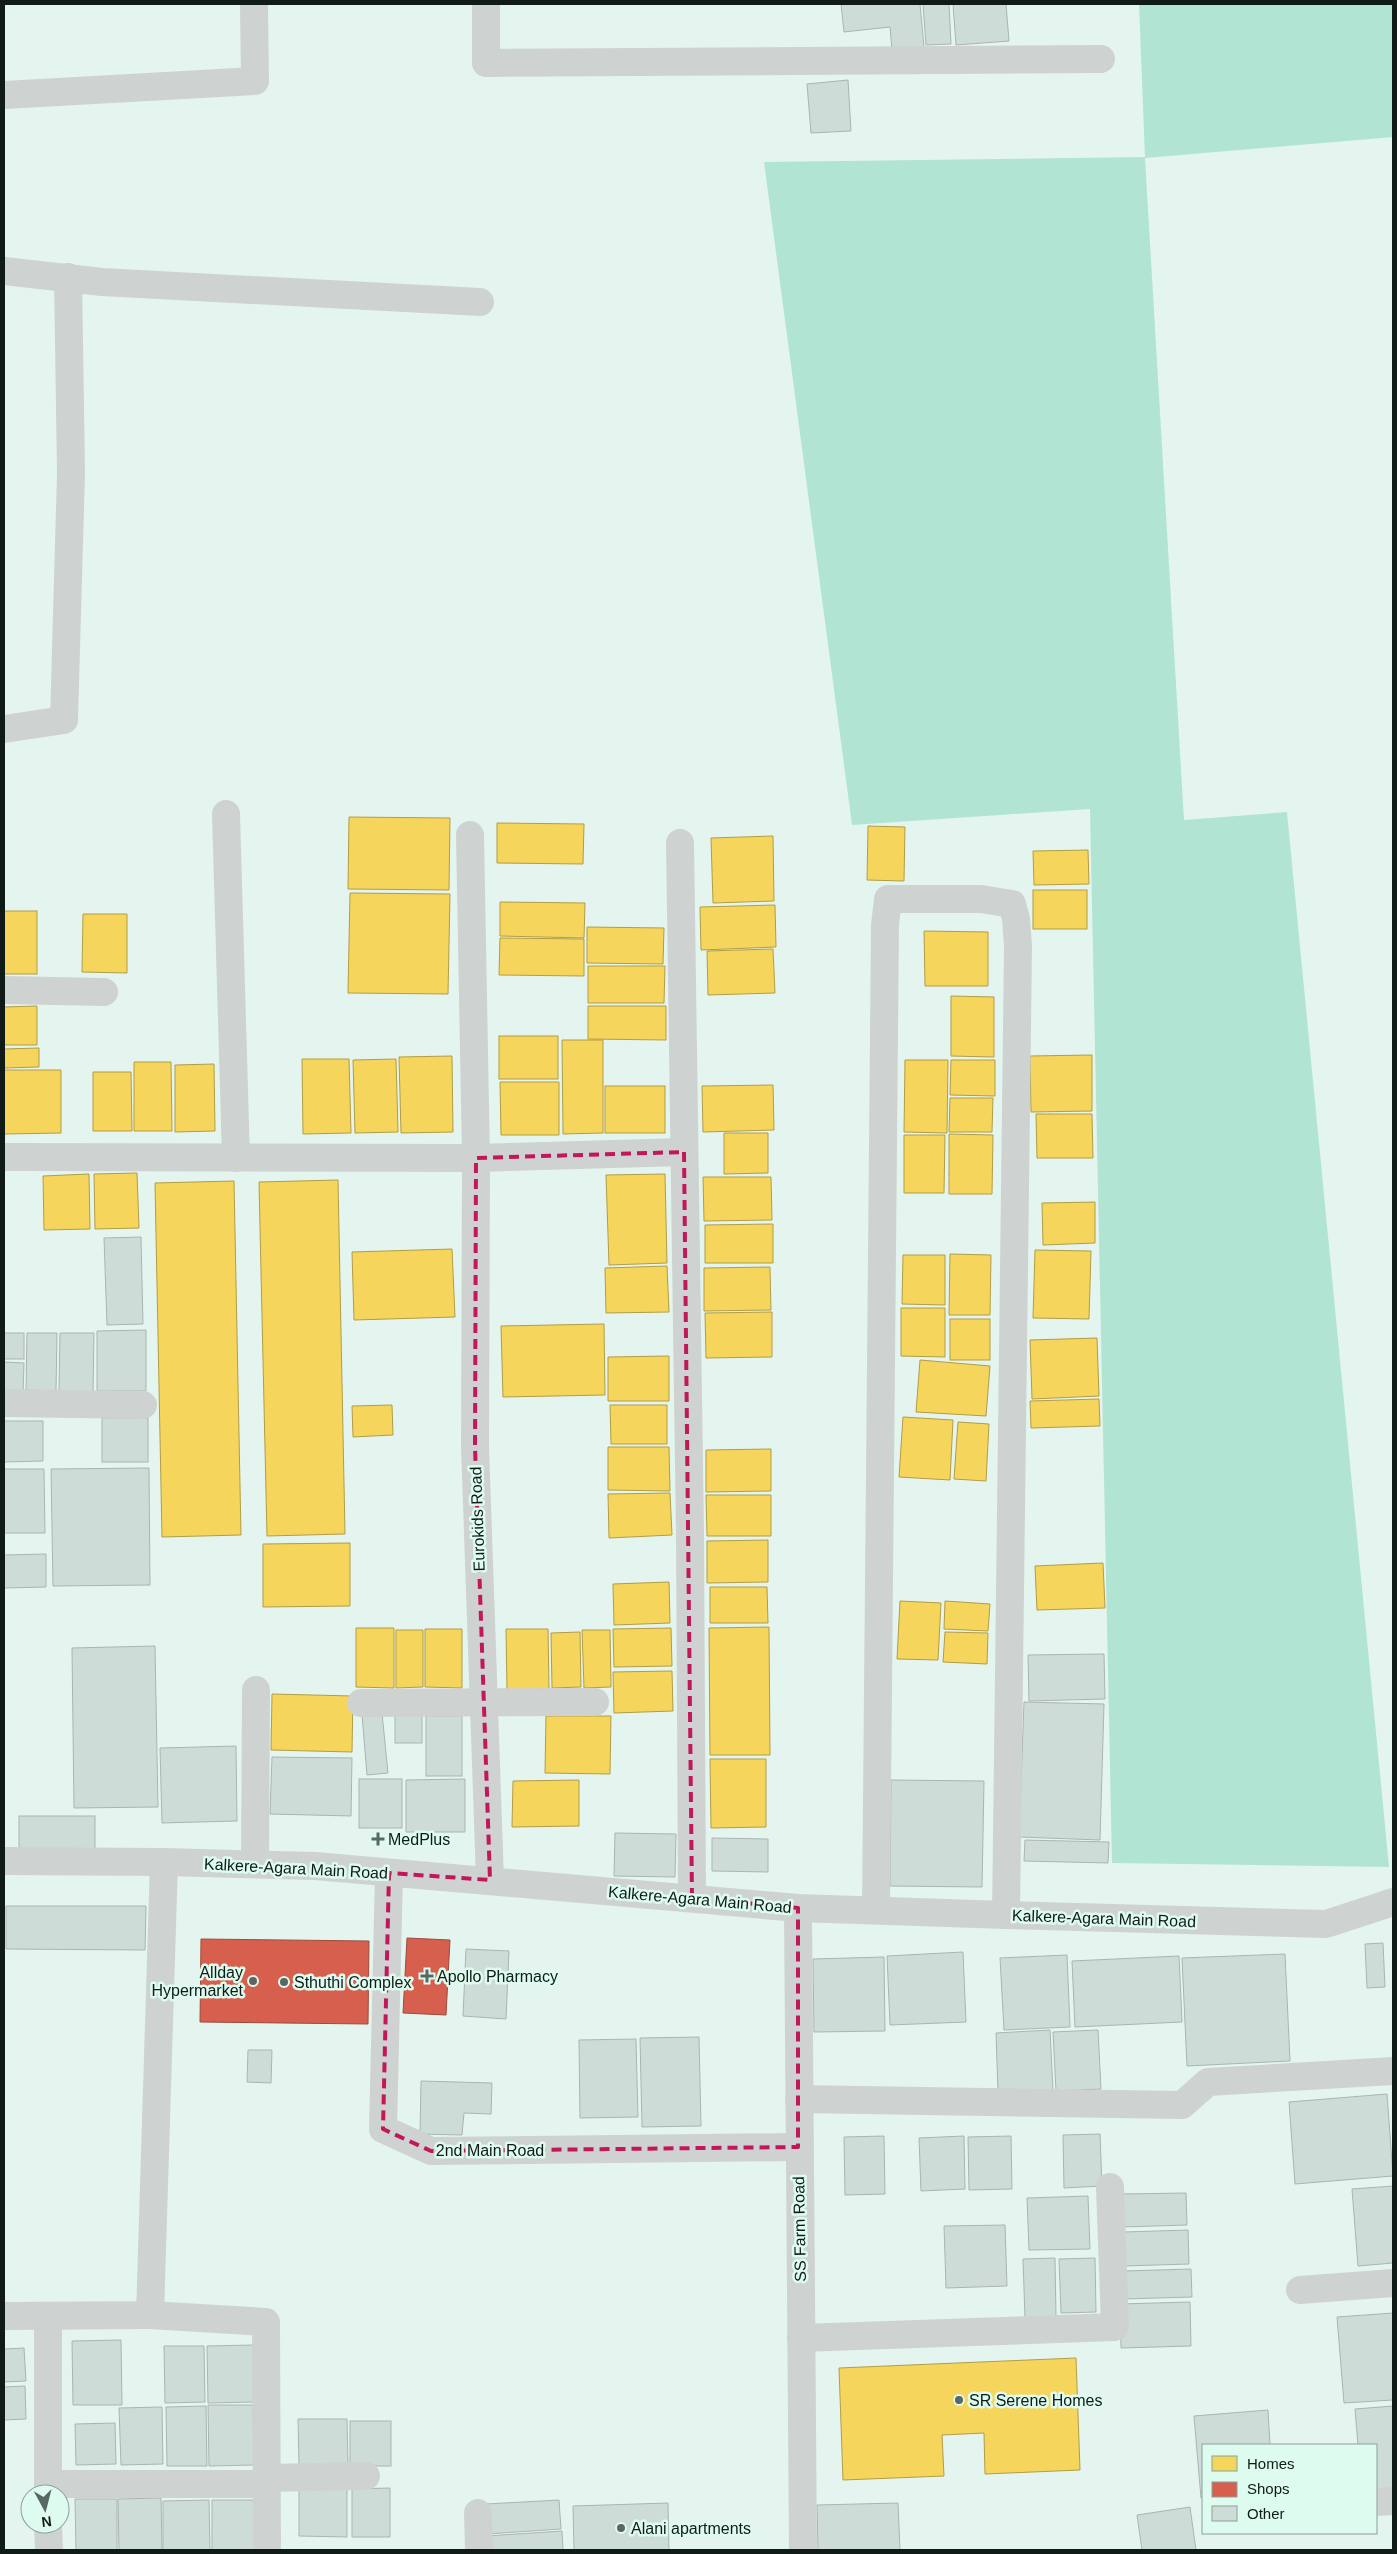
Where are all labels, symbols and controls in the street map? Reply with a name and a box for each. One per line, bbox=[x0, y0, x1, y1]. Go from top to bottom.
street label: Eurokids Road bbox=[467, 1466, 488, 1572]
place label: MedPlus bbox=[388, 1831, 450, 1848]
marker: MedPlus bbox=[372, 1833, 384, 1845]
street label: Kalkere-Agara Main Road bbox=[204, 1855, 388, 1882]
street label: Kalkere-Agara Main Road bbox=[608, 1883, 792, 1916]
street label: Kalkere-Agara Main Road bbox=[1012, 1907, 1196, 1930]
place label: Allday Hypermarket bbox=[151, 1964, 244, 1999]
place label: Apollo Pharmacy bbox=[437, 1968, 558, 1985]
marker: Apollo Pharmacy bbox=[421, 1970, 433, 1982]
place label: Sthuthi Complex bbox=[294, 1974, 411, 1991]
marker: Allday Hypermarket bbox=[247, 1975, 259, 1987]
marker: Sthuthi Complex bbox=[278, 1976, 290, 1988]
street label: 2nd Main Road bbox=[436, 2142, 544, 2159]
street label: SS Farm Road bbox=[790, 2176, 809, 2282]
place label: SR Serene Homes bbox=[969, 2392, 1102, 2409]
marker: SR Serene Homes bbox=[953, 2394, 965, 2406]
legend bbox=[1202, 2444, 1377, 2534]
text: Homes bbox=[1247, 2455, 1295, 2472]
text: Shops bbox=[1247, 2480, 1290, 2497]
north arrow bbox=[20, 2484, 70, 2534]
text: Other bbox=[1247, 2505, 1285, 2522]
text: N bbox=[41, 2513, 53, 2530]
place label: Alani apartments bbox=[631, 2520, 751, 2537]
marker: Alani apartments bbox=[615, 2522, 627, 2534]

